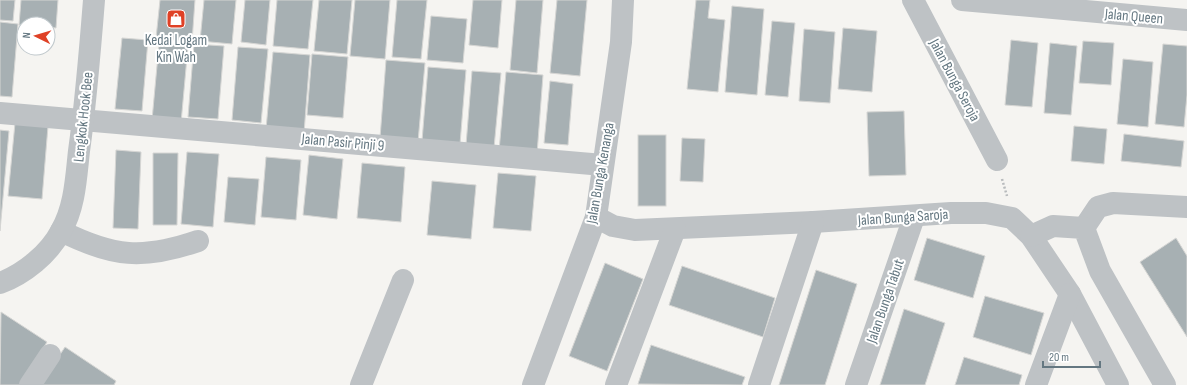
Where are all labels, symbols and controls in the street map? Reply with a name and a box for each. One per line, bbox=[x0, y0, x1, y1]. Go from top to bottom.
street label: Jalan Queen bbox=[1103, 4, 1164, 29]
shop icon: Kedai Logam Kin Wah bbox=[165, 8, 187, 30]
north arrow bbox=[16, 16, 56, 56]
place label: Kedai Logam Kin Wah bbox=[145, 31, 207, 67]
text: N bbox=[20, 32, 33, 39]
street label: Jalan Bunga Seroja bbox=[924, 35, 984, 125]
street label: Lengkok Hook Bee bbox=[69, 71, 98, 163]
street label: Jalan Bunga Kenanga bbox=[582, 121, 619, 226]
street label: Jalan Pasir Pinji 9 bbox=[300, 129, 385, 156]
street label: Jalan Bunga Saroja bbox=[856, 205, 949, 230]
street label: Jalan Bunga Tabut bbox=[862, 256, 909, 347]
scale bar bbox=[1043, 343, 1100, 369]
text: 20 m bbox=[1049, 350, 1069, 365]

